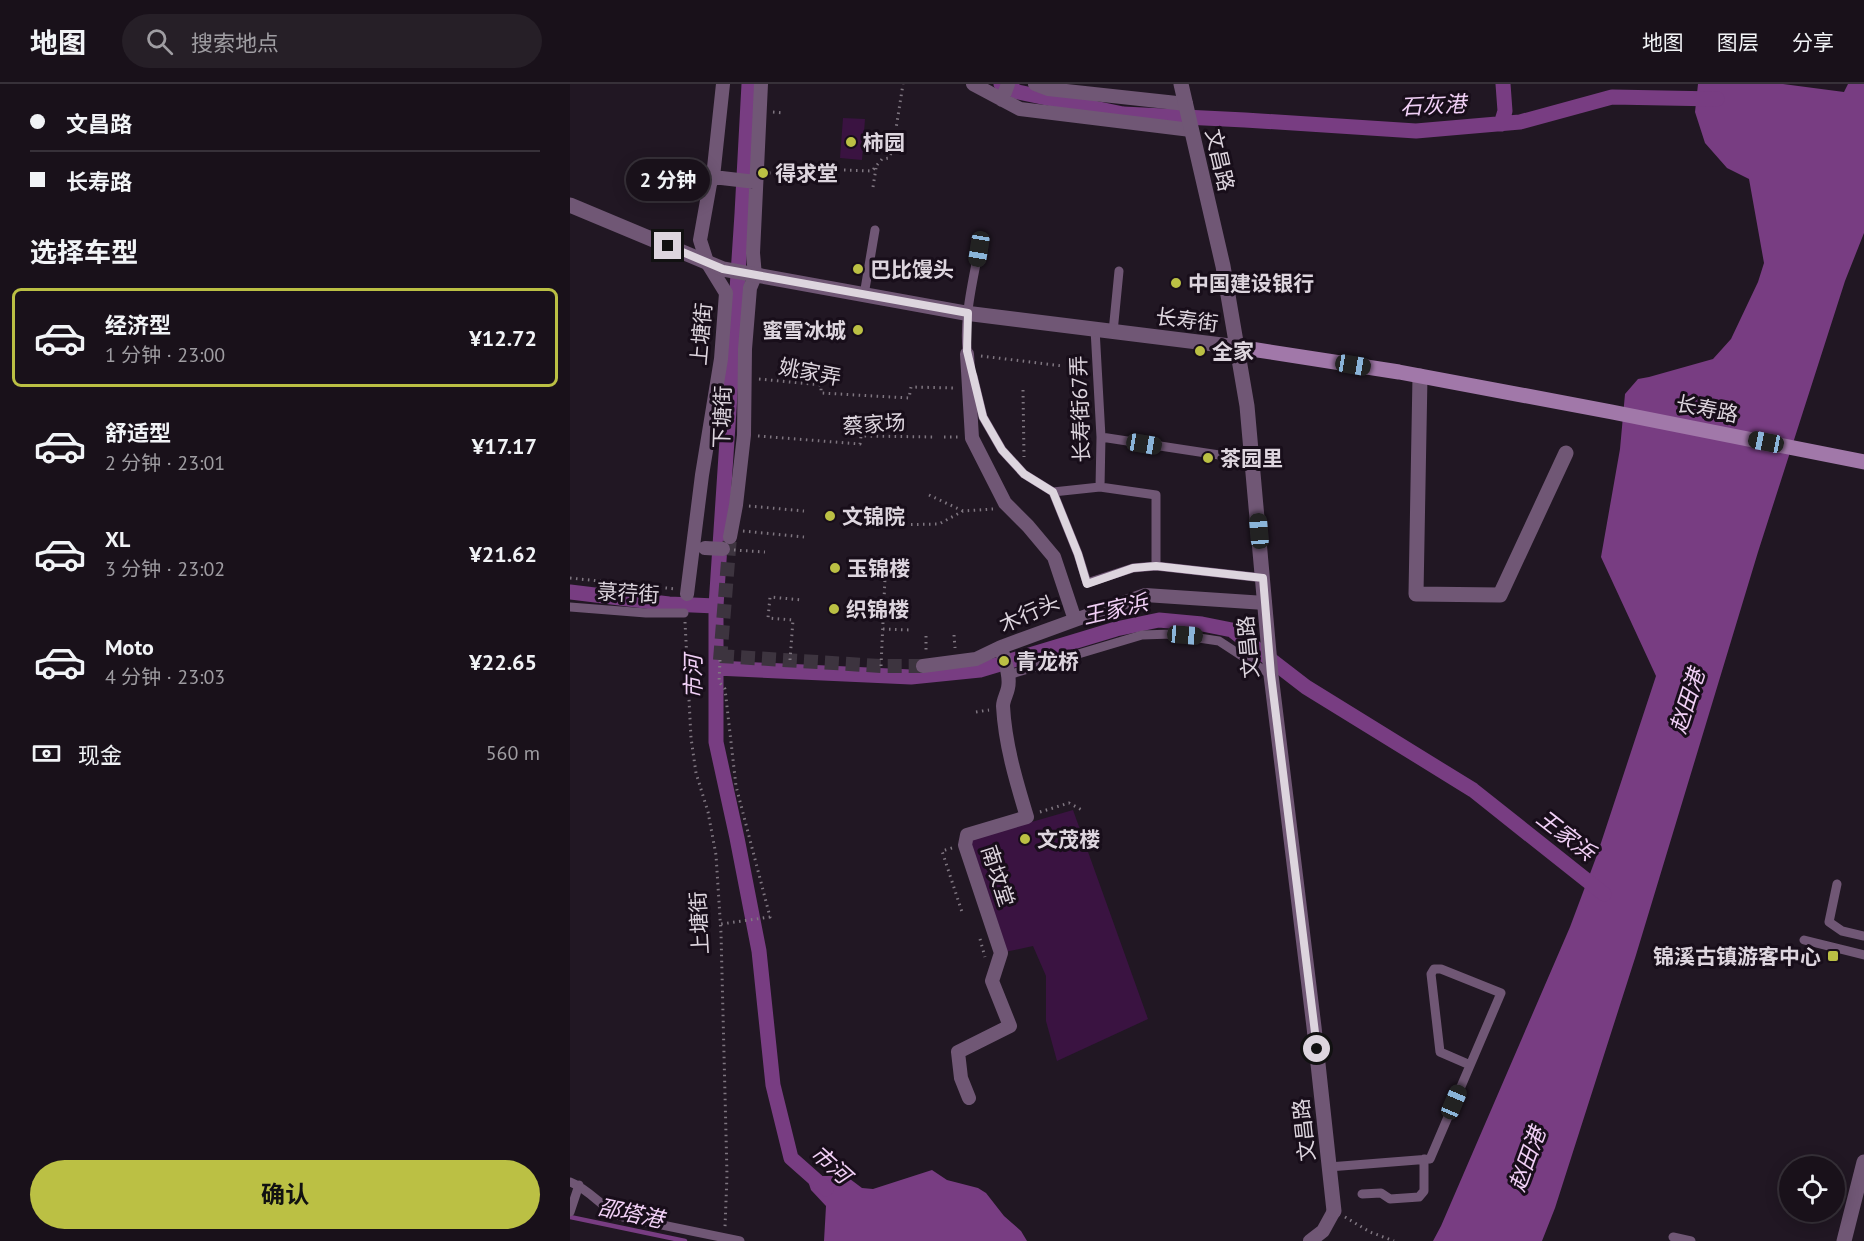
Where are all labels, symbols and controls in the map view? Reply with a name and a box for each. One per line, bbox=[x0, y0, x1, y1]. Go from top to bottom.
search box bbox=[122, 14, 542, 68]
text: 地图 bbox=[30, 24, 86, 61]
icon: search bbox=[143, 25, 176, 58]
text: 搜索地点 bbox=[191, 29, 279, 57]
text: 地图 bbox=[1642, 29, 1684, 56]
text: 图层 bbox=[1717, 29, 1759, 56]
text: 分享 bbox=[1792, 29, 1834, 56]
water label: 石灰港 bbox=[1399, 89, 1470, 121]
text: 文昌路 bbox=[66, 110, 132, 138]
street label: 文昌路 bbox=[1200, 126, 1240, 194]
place label: 柿园 bbox=[863, 129, 905, 156]
marker: 柿园 bbox=[844, 135, 858, 149]
callout: 2 分钟 bbox=[626, 159, 710, 201]
place label: 得求堂 bbox=[775, 160, 838, 187]
marker: 得求堂 bbox=[756, 166, 770, 180]
text: 2 分钟 bbox=[640, 167, 696, 193]
text: 长寿路 bbox=[66, 168, 132, 196]
car bbox=[967, 230, 991, 268]
route end bbox=[654, 232, 681, 259]
text: 选择车型 bbox=[30, 235, 138, 269]
place label: 巴比馒头 bbox=[870, 256, 954, 283]
marker: 巴比馒头 bbox=[851, 262, 865, 276]
place label: 中国建设银行 bbox=[1188, 270, 1314, 297]
marker: 中国建设银行 bbox=[1169, 276, 1183, 290]
street label: 上塘街 bbox=[685, 301, 717, 367]
street label: 长寿街 bbox=[1154, 303, 1220, 337]
icon: car bbox=[33, 311, 87, 365]
text: 经济型 bbox=[105, 311, 171, 339]
place label: 蜜雪冰城 bbox=[762, 317, 846, 344]
marker: 蜜雪冰城 bbox=[851, 323, 865, 337]
text: ¥12.72 bbox=[469, 324, 537, 352]
place label: 全家 bbox=[1212, 338, 1254, 365]
text: 1 分钟 · 23:00 bbox=[105, 342, 225, 368]
marker: 全家 bbox=[1193, 344, 1207, 358]
street label: 姚家弄 bbox=[777, 353, 843, 391]
car bbox=[1334, 353, 1372, 377]
street label: 长寿街67弄 bbox=[1065, 355, 1095, 463]
street label: 下塘街 bbox=[707, 385, 737, 449]
street label: 长寿路 bbox=[1674, 390, 1740, 428]
street label: 蔡家场 bbox=[842, 408, 906, 440]
icon: car bbox=[33, 419, 87, 473]
text: 舒适型 bbox=[105, 419, 171, 447]
car bbox=[1747, 430, 1785, 454]
text: ¥17.17 bbox=[472, 432, 537, 460]
car bbox=[1125, 432, 1163, 456]
place label: 茶园里 bbox=[1220, 445, 1283, 472]
text: 2 分钟 · 23:01 bbox=[105, 450, 225, 476]
marker: 茶园里 bbox=[1201, 451, 1215, 465]
place label: 文锦院 bbox=[842, 503, 905, 530]
marker: 文锦院 bbox=[823, 509, 837, 523]
car bbox=[1248, 512, 1270, 550]
text: XL bbox=[105, 525, 130, 553]
icon: car bbox=[33, 527, 87, 581]
text: ¥21.62 bbox=[469, 540, 537, 568]
place label: 玉锦楼 bbox=[847, 555, 910, 582]
text: 3 分钟 · 23:02 bbox=[105, 556, 225, 582]
marker: 玉锦楼 bbox=[828, 561, 842, 575]
street label: 菉荇街 bbox=[596, 578, 660, 608]
water label: 王家浜 bbox=[1080, 587, 1152, 630]
street label: 木行头 bbox=[995, 588, 1063, 638]
place label: 织锦楼 bbox=[846, 596, 909, 623]
marker: 织锦楼 bbox=[827, 602, 841, 616]
street label: 文昌路 bbox=[1232, 614, 1264, 680]
car bbox=[1166, 624, 1204, 646]
text: Moto bbox=[105, 633, 154, 661]
icon: car bbox=[33, 635, 87, 689]
text: ¥22.65 bbox=[469, 648, 537, 676]
place label: 青龙桥 bbox=[1016, 648, 1079, 675]
water label: 市河 bbox=[679, 651, 707, 699]
marker: 青龙桥 bbox=[997, 654, 1011, 668]
water label: 赵田港 bbox=[1663, 662, 1711, 737]
text: 4 分钟 · 23:03 bbox=[105, 664, 225, 690]
icon: cash bbox=[30, 737, 63, 770]
text: 560 m bbox=[486, 740, 540, 766]
text: 现金 bbox=[78, 741, 122, 769]
water label: 王家浜 bbox=[1531, 804, 1602, 868]
place label: 文茂楼 bbox=[1037, 826, 1100, 853]
marker: 文茂楼 bbox=[1018, 832, 1032, 846]
street label: 南坟堂 bbox=[975, 842, 1021, 910]
street label: 上塘街 bbox=[684, 891, 714, 955]
place label: 锦溪古镇游客中心 bbox=[1653, 943, 1821, 970]
marker: 锦溪古镇游客中心 bbox=[1826, 949, 1840, 963]
route start bbox=[1303, 1035, 1330, 1062]
car bbox=[1439, 1082, 1469, 1122]
street label: 文昌路 bbox=[1287, 1097, 1321, 1163]
water label: 赵田港 bbox=[1503, 1120, 1552, 1195]
water label: 市河 bbox=[805, 1139, 860, 1192]
map controls bbox=[1779, 1156, 1845, 1222]
button: locate bbox=[1779, 1156, 1845, 1222]
button: 确认 bbox=[30, 1160, 540, 1229]
water label: 邵塔港 bbox=[596, 1192, 669, 1234]

